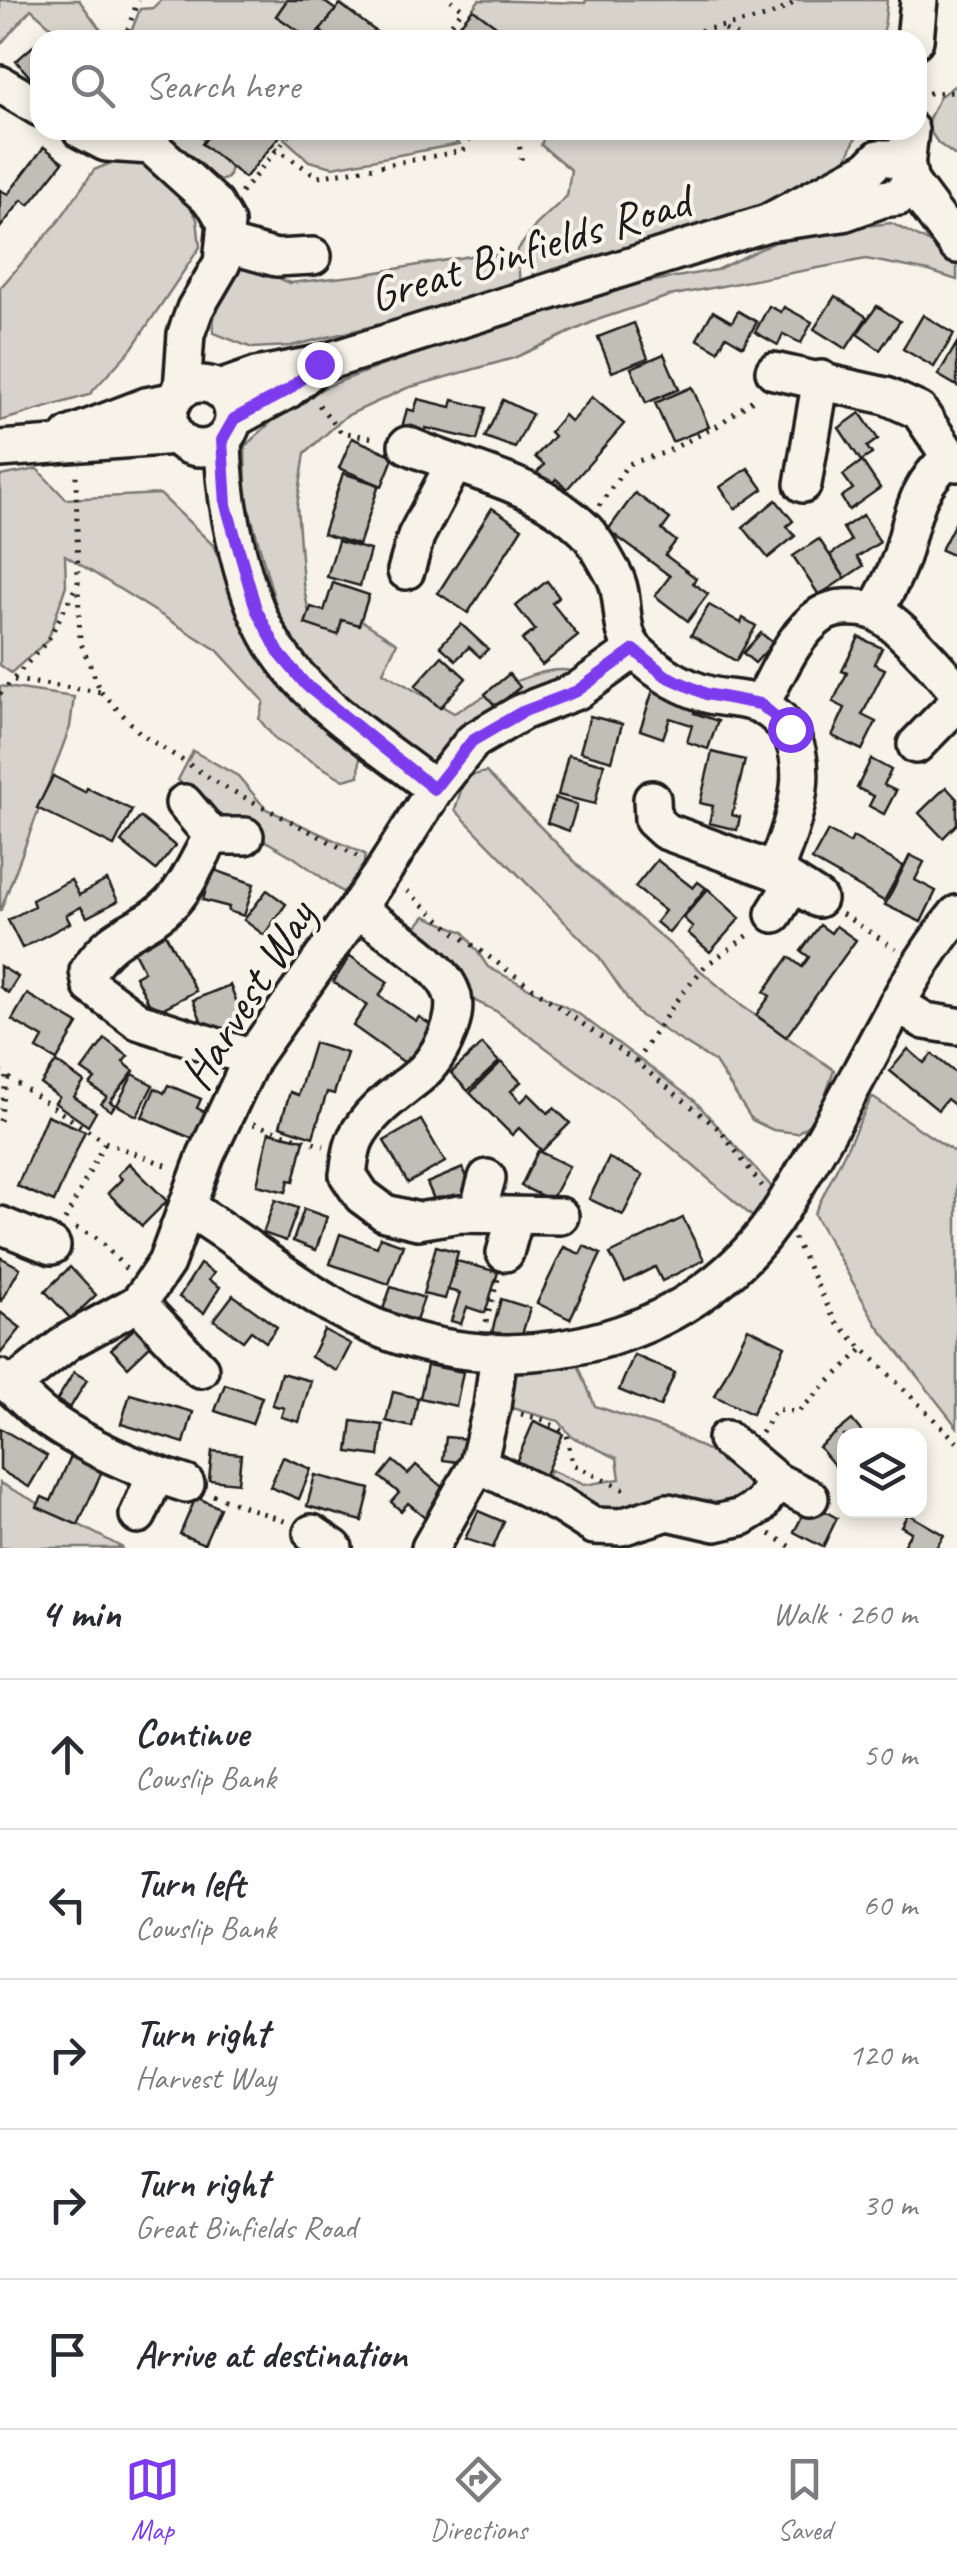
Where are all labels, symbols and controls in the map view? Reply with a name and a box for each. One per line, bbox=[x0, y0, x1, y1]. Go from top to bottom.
search box bbox=[30, 30, 927, 140]
icon: search bbox=[65, 58, 120, 113]
text: Search here bbox=[145, 62, 300, 109]
street label: Great Binfields Road bbox=[361, 169, 703, 325]
route end bbox=[297, 342, 343, 388]
route start bbox=[768, 707, 814, 753]
street label: Harvest Way bbox=[166, 886, 330, 1100]
map controls bbox=[837, 1428, 927, 1518]
button: layers bbox=[837, 1428, 927, 1518]
text: 4 min bbox=[40, 1587, 120, 1640]
text: Walk · 260 m bbox=[773, 1593, 917, 1634]
text: Continue bbox=[135, 1710, 249, 1757]
icon: ahead bbox=[40, 1727, 95, 1782]
text: 50 m bbox=[863, 1734, 917, 1775]
text: Cowslip Bank bbox=[135, 1757, 276, 1798]
text: Turn left bbox=[135, 1860, 245, 1907]
icon: left bbox=[40, 1877, 95, 1932]
text: 60 m bbox=[863, 1884, 917, 1925]
text: Cowslip Bank bbox=[135, 1907, 276, 1948]
text: Turn right bbox=[135, 2010, 269, 2057]
icon: right bbox=[40, 2027, 95, 2082]
text: 120 m bbox=[848, 2034, 917, 2075]
text: Harvest Way bbox=[135, 2057, 276, 2098]
text: Turn right bbox=[135, 2160, 269, 2207]
icon: right bbox=[40, 2177, 95, 2232]
text: 30 m bbox=[863, 2184, 917, 2225]
text: Great Binfields Road bbox=[135, 2207, 356, 2248]
icon: arrive bbox=[40, 2327, 95, 2382]
text: Arrive at destination bbox=[135, 2331, 407, 2378]
tab: Map bbox=[125, 2452, 180, 2547]
tab: Directions bbox=[430, 2452, 527, 2547]
tab: Saved bbox=[777, 2452, 832, 2547]

